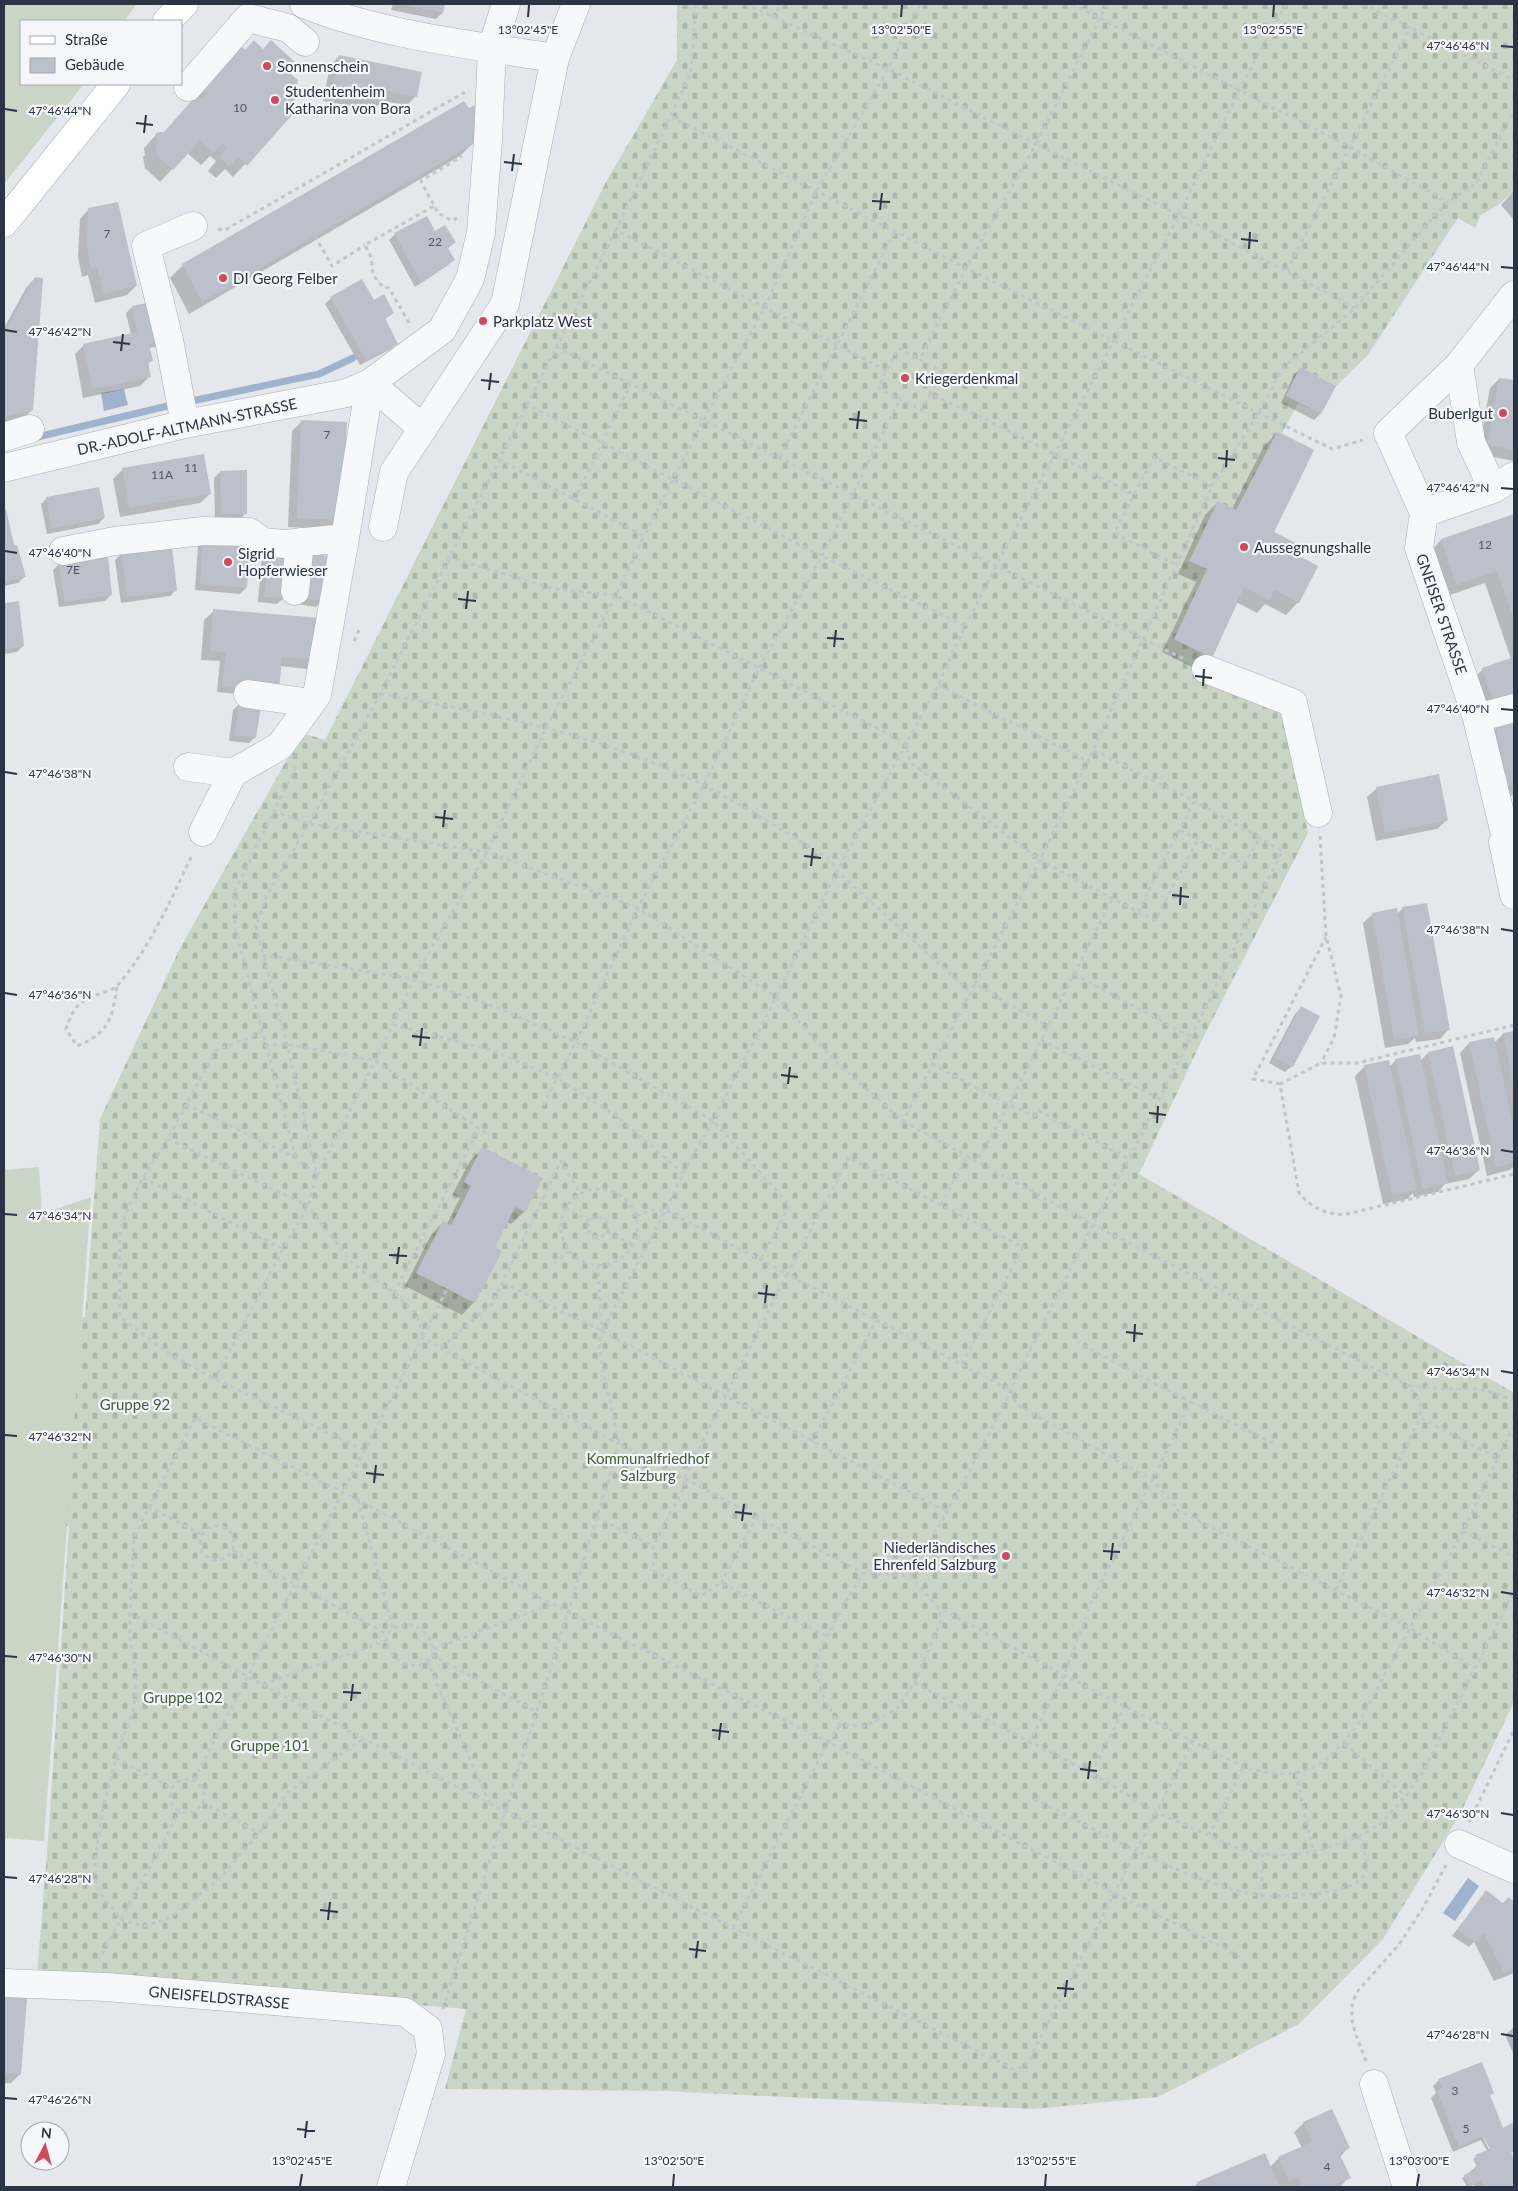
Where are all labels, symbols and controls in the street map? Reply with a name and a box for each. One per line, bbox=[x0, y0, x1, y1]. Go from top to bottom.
legend bbox=[20, 20, 182, 85]
text: 13°02'45"E bbox=[498, 22, 558, 37]
text: 13°02'50"E bbox=[871, 22, 931, 37]
text: 13°02'55"E bbox=[1243, 22, 1303, 37]
text: Straße bbox=[65, 30, 108, 48]
text: 47°46'46"N bbox=[1427, 38, 1489, 53]
text: Gebäude bbox=[65, 55, 124, 73]
place label: Sonnenschein bbox=[277, 57, 369, 75]
marker: Sonnenschein bbox=[261, 60, 273, 72]
place label: Studentenheim Katharina von Bora bbox=[285, 82, 411, 117]
marker: Studentenheim Katharina von Bora bbox=[269, 94, 281, 106]
house number: 10 bbox=[233, 100, 247, 115]
text: 47°46'44"N bbox=[29, 103, 91, 118]
house number: 7 bbox=[104, 226, 111, 241]
house number: 22 bbox=[428, 234, 442, 249]
text: 47°46'44"N bbox=[1427, 259, 1489, 274]
place label: DI Georg Felber bbox=[233, 269, 338, 287]
marker: DI Georg Felber bbox=[217, 272, 229, 284]
place label: Parkplatz West bbox=[493, 312, 593, 330]
marker: Parkplatz West bbox=[477, 315, 489, 327]
text: 47°46'42"N bbox=[29, 324, 91, 339]
place label: Kriegerdenkmal bbox=[915, 369, 1018, 387]
marker: Kriegerdenkmal bbox=[899, 372, 911, 384]
street label: DR.-ADOLF-ALTMANN-STRASSE bbox=[75, 394, 299, 458]
place label: Buberlgut bbox=[1428, 404, 1494, 422]
marker: Buberlgut bbox=[1497, 407, 1509, 419]
house number: 7 bbox=[324, 427, 331, 442]
house number: 11 bbox=[184, 460, 198, 475]
house number: 11A bbox=[151, 467, 174, 482]
text: 47°46'42"N bbox=[1427, 480, 1489, 495]
house number: 12 bbox=[1478, 537, 1492, 552]
place label: Aussegnungshalle bbox=[1254, 538, 1371, 556]
marker: Aussegnungshalle bbox=[1238, 541, 1250, 553]
place label: Sigrid Hopferwieser bbox=[238, 544, 328, 579]
text: 47°46'40"N bbox=[29, 545, 91, 560]
street label: GNEISER STRASSE bbox=[1413, 551, 1471, 677]
marker: Sigrid Hopferwieser bbox=[222, 556, 234, 568]
house number: 7E bbox=[66, 562, 80, 577]
text: 47°46'40"N bbox=[1427, 701, 1489, 716]
text: 47°46'38"N bbox=[29, 766, 91, 781]
text: 47°46'38"N bbox=[1427, 922, 1489, 937]
text: 47°46'36"N bbox=[29, 987, 91, 1002]
text: 47°46'36"N bbox=[1427, 1143, 1489, 1158]
text: 47°46'34"N bbox=[29, 1208, 91, 1223]
text: 47°46'34"N bbox=[1427, 1364, 1489, 1379]
park label: Gruppe 92 bbox=[100, 1395, 170, 1413]
text: 47°46'32"N bbox=[29, 1429, 91, 1444]
park label: Kommunalfriedhof Salzburg bbox=[587, 1449, 710, 1484]
place label: Niederländisches Ehrenfeld Salzburg bbox=[873, 1538, 996, 1573]
marker: Niederländisches Ehrenfeld Salzburg bbox=[1000, 1550, 1012, 1562]
text: 47°46'32"N bbox=[1427, 1585, 1489, 1600]
text: 47°46'30"N bbox=[29, 1650, 91, 1665]
park label: Gruppe 102 bbox=[143, 1688, 223, 1706]
park label: Gruppe 101 bbox=[230, 1736, 310, 1754]
text: 47°46'30"N bbox=[1427, 1806, 1489, 1821]
text: 47°46'28"N bbox=[29, 1871, 91, 1886]
street label: GNEISFELDSTRASSE bbox=[148, 1982, 290, 2012]
text: 47°46'28"N bbox=[1427, 2027, 1489, 2042]
house number: 3 bbox=[1452, 2083, 1459, 2098]
text: 47°46'26"N bbox=[29, 2092, 91, 2107]
north arrow bbox=[20, 2121, 70, 2171]
house number: 5 bbox=[1463, 2121, 1470, 2136]
text: N bbox=[40, 2124, 53, 2142]
text: 13°02'45"E bbox=[272, 2153, 332, 2168]
text: 13°02'50"E bbox=[644, 2153, 704, 2168]
text: 13°02'55"E bbox=[1016, 2153, 1076, 2168]
text: 13°03'00"E bbox=[1389, 2153, 1449, 2168]
house number: 4 bbox=[1324, 2159, 1331, 2174]

